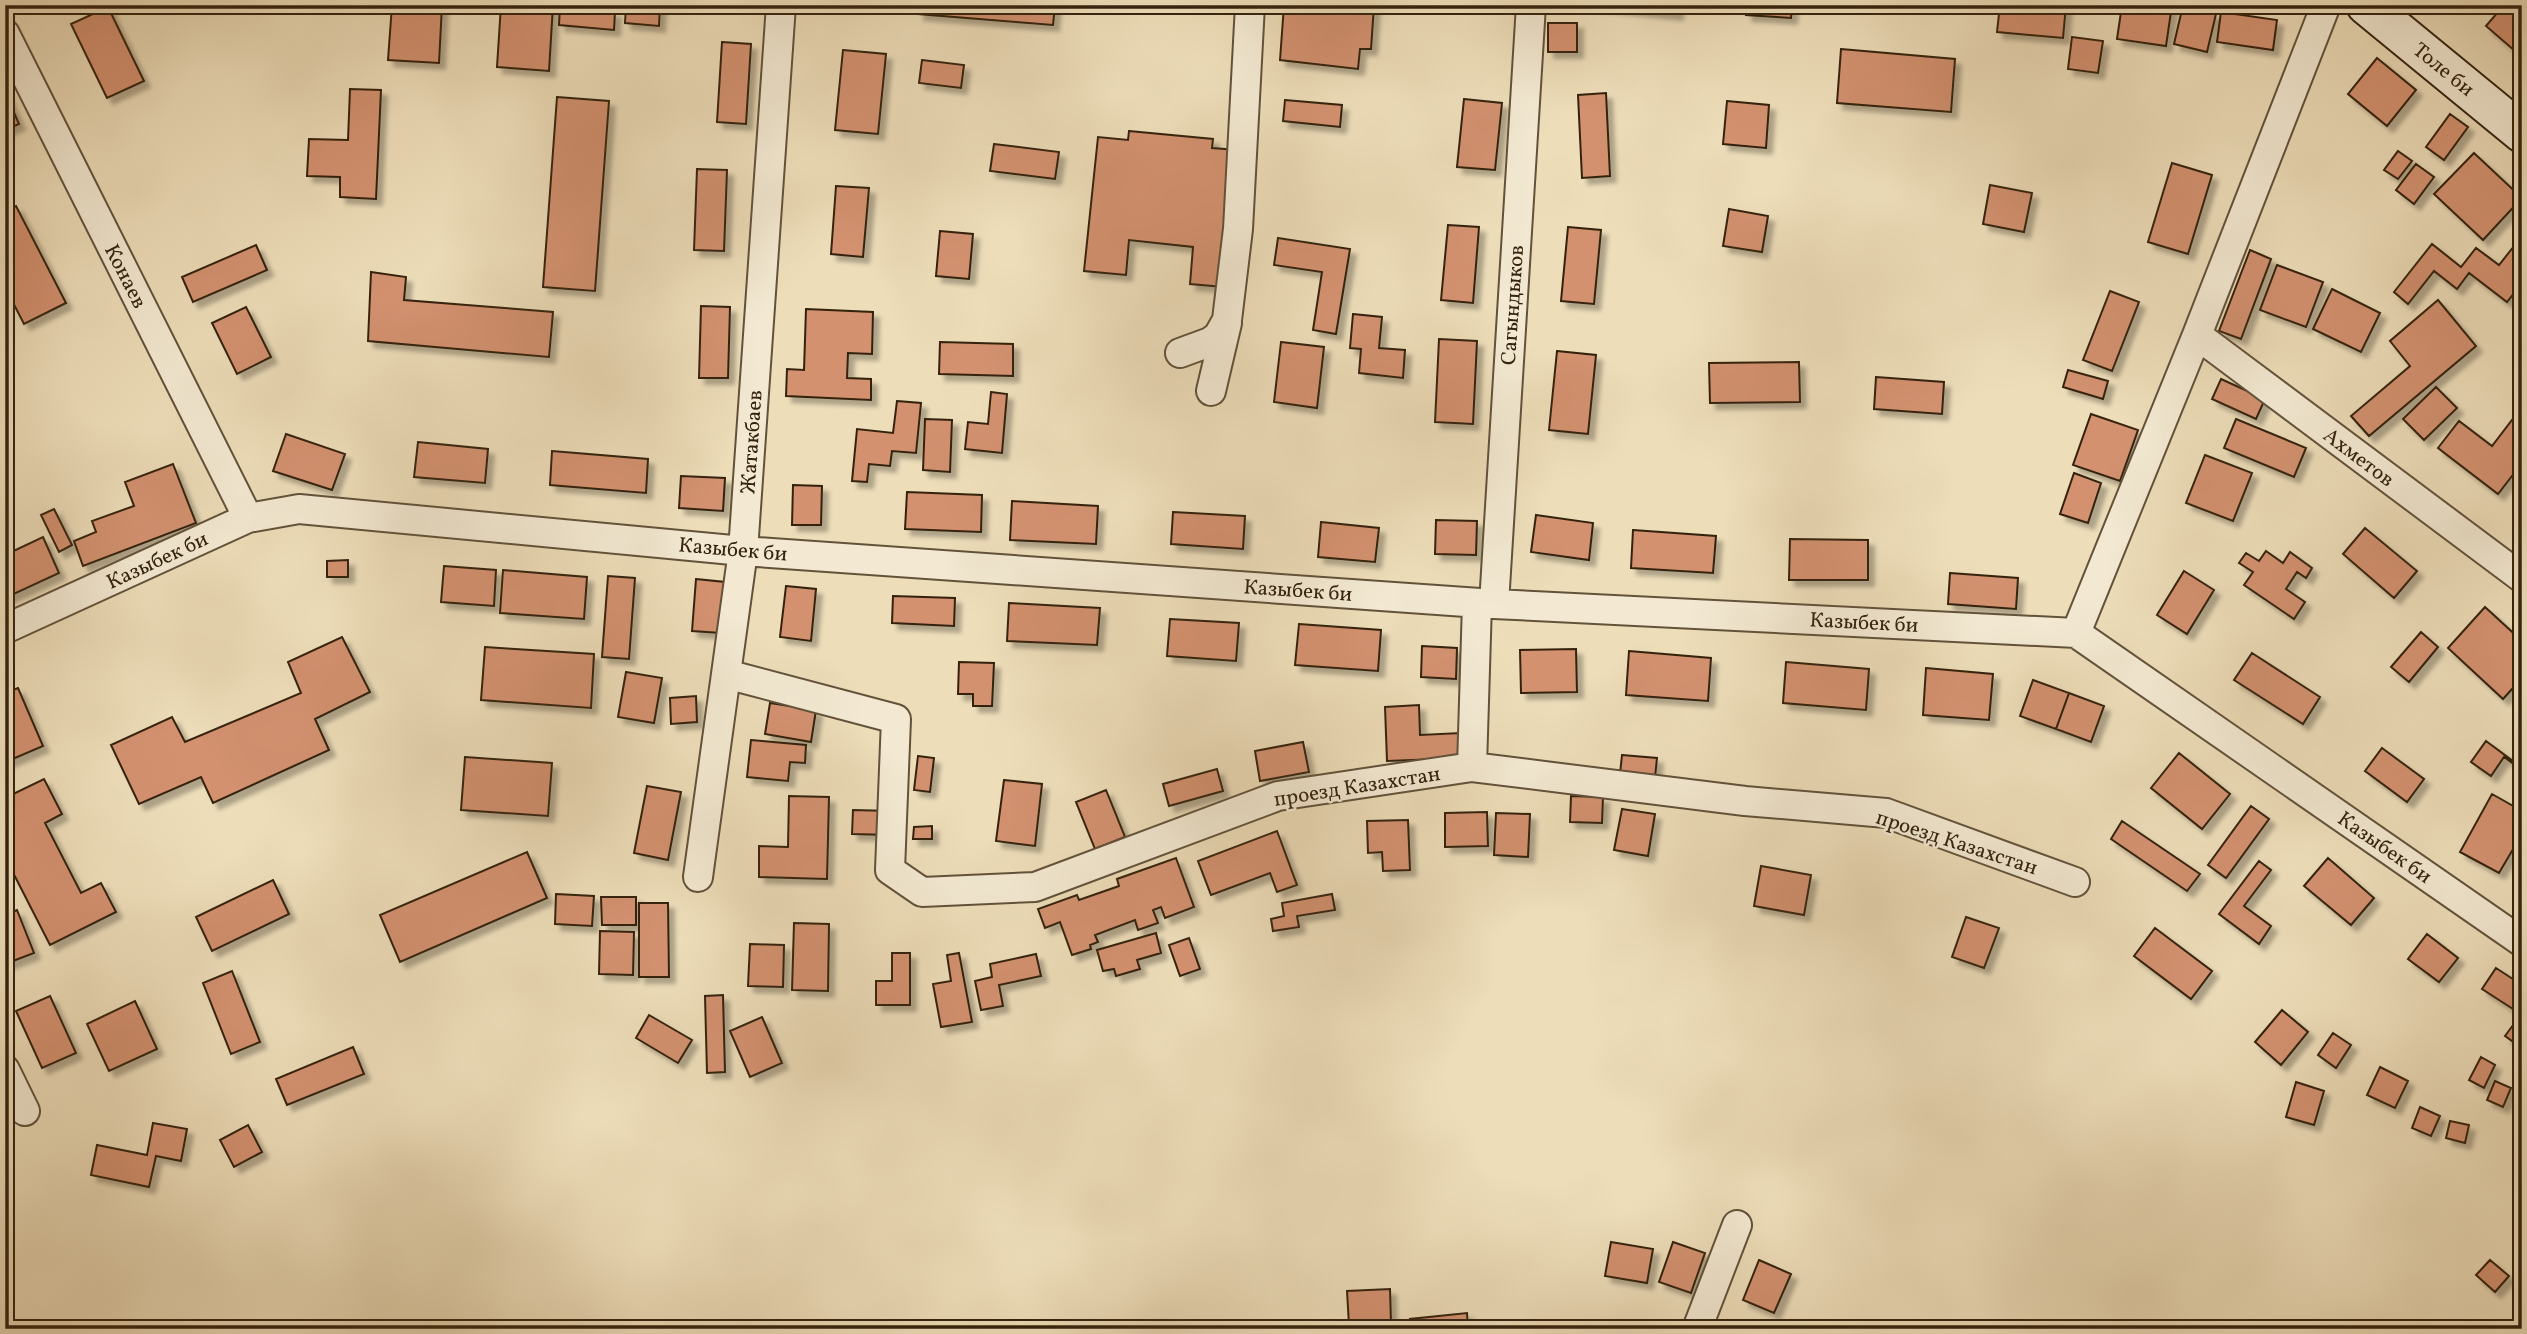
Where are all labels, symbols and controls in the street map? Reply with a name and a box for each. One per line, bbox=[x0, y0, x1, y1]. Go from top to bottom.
street label: Толе би bbox=[2406, 36, 2480, 104]
street label: Конаев bbox=[96, 240, 153, 314]
street label: Сагындыков bbox=[1495, 244, 1532, 366]
street label: Жатакбаев bbox=[734, 389, 771, 495]
street label: Ахметов bbox=[2317, 422, 2400, 495]
street label: Казыбек би bbox=[102, 525, 213, 598]
street label: Казыбек би bbox=[677, 531, 789, 570]
street label: Казыбек би bbox=[1243, 573, 1353, 610]
street label: Казыбек би bbox=[1809, 606, 1919, 641]
street label: проезд Казахстан bbox=[1272, 760, 1443, 815]
street label: проезд Казахстан bbox=[1872, 804, 2041, 883]
street label: Казыбек би bbox=[2331, 805, 2437, 891]

